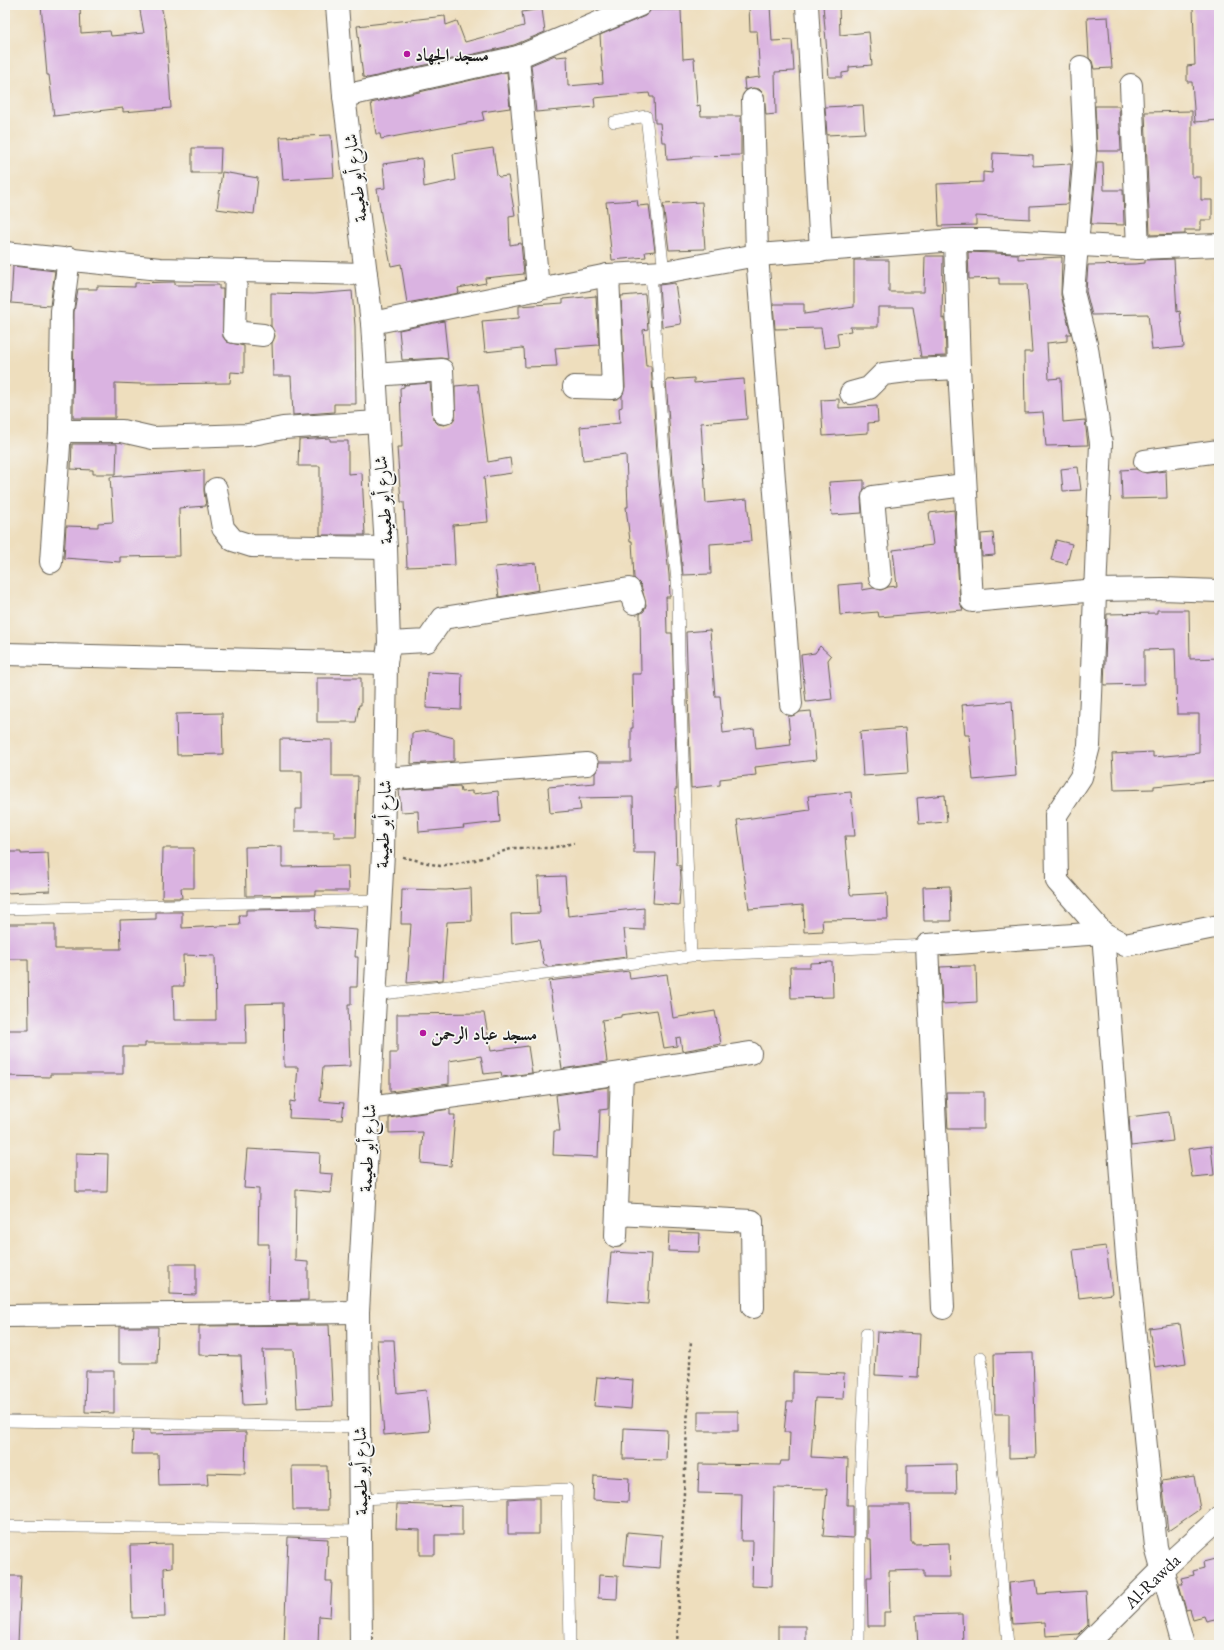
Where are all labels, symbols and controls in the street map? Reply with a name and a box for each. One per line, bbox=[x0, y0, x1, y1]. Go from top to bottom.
place label: مسجد الجهاد bbox=[415, 43, 489, 66]
marker: مسجد الجهاد bbox=[402, 49, 412, 59]
street label: شارع أبو طعيمة bbox=[337, 132, 376, 224]
street label: شارع أبو طعيمة bbox=[367, 455, 402, 545]
street label: شارع أبو طعيمة bbox=[369, 779, 400, 869]
place label: مسجد عباد الرحمن bbox=[431, 1022, 537, 1046]
marker: مسجد عباد الرحمن bbox=[418, 1028, 428, 1038]
street label: شارع أبو طعيمة bbox=[352, 1103, 385, 1193]
street label: شارع أبو طعيمة bbox=[347, 1426, 376, 1516]
street label: Al-Rawda bbox=[1118, 1547, 1185, 1614]

